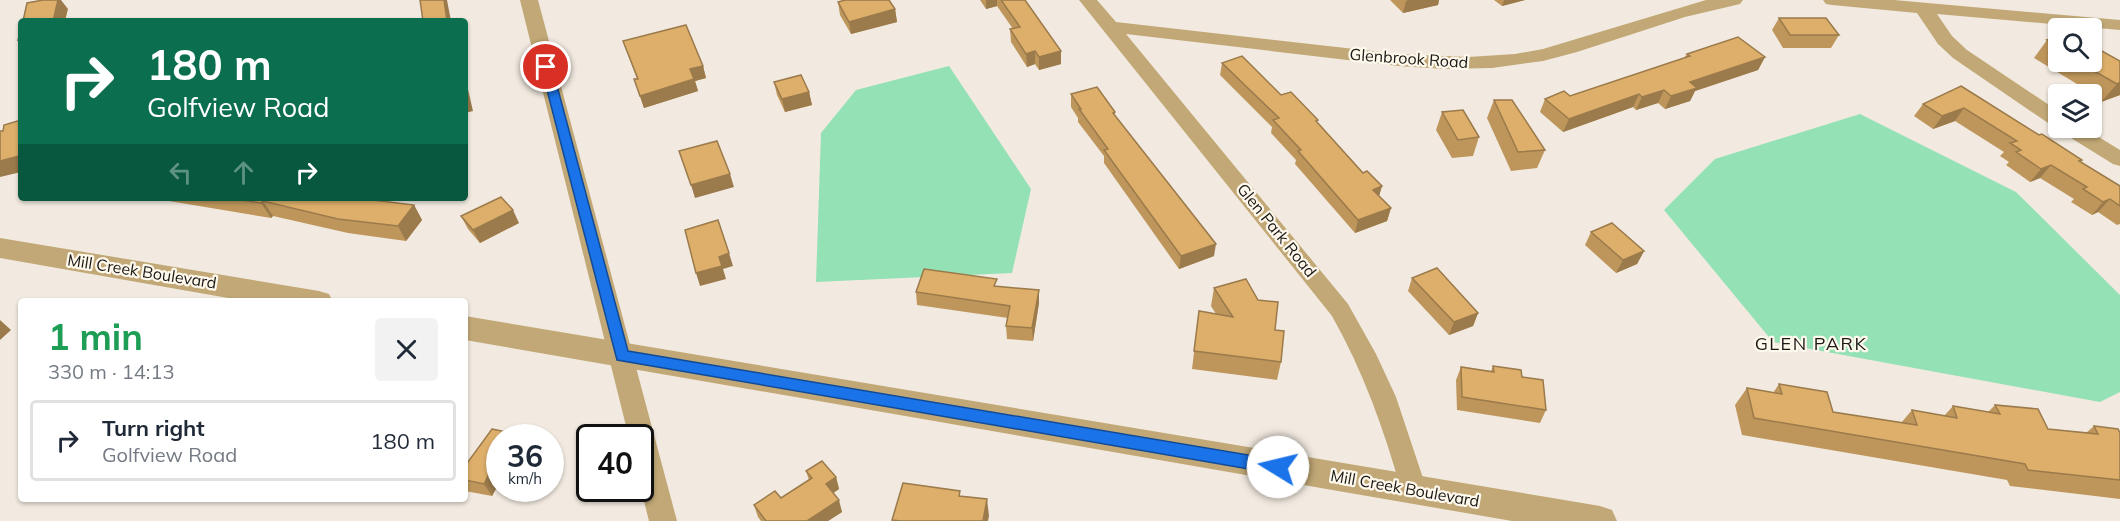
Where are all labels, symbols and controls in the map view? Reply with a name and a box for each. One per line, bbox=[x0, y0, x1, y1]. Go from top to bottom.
map controls bbox=[2048, 18, 2102, 138]
button: search bbox=[2048, 18, 2102, 72]
text: 180 m bbox=[147, 38, 272, 91]
pin bbox=[520, 41, 571, 92]
icon: right bbox=[48, 42, 126, 120]
street label: Glenbrook Road bbox=[1349, 44, 1469, 72]
icon: arrive bbox=[529, 50, 562, 83]
button: layers bbox=[2048, 84, 2102, 138]
text: Golfview Road bbox=[147, 90, 330, 124]
icon: left bbox=[164, 156, 197, 189]
icon: ahead bbox=[227, 156, 260, 189]
icon: right bbox=[290, 156, 323, 189]
street label: Glen Park Road bbox=[1233, 179, 1321, 281]
street label: Mill Creek Boulevard bbox=[66, 249, 218, 293]
text: 1 min bbox=[48, 314, 143, 359]
button: close bbox=[375, 318, 438, 381]
district label: GLEN PARK bbox=[1755, 332, 1867, 355]
text: 330 m · 14:13 bbox=[48, 359, 174, 384]
text: Turn right bbox=[102, 414, 205, 442]
icon: right bbox=[51, 424, 84, 457]
speed limit sign: 40 bbox=[576, 424, 654, 502]
text: 180 m bbox=[370, 427, 435, 455]
position arrow bbox=[1246, 435, 1310, 499]
text: 36 bbox=[507, 437, 543, 475]
text: Golfview Road bbox=[102, 442, 237, 467]
street label: Mill Creek Boulevard bbox=[1329, 465, 1481, 511]
text: km/h bbox=[508, 469, 542, 488]

